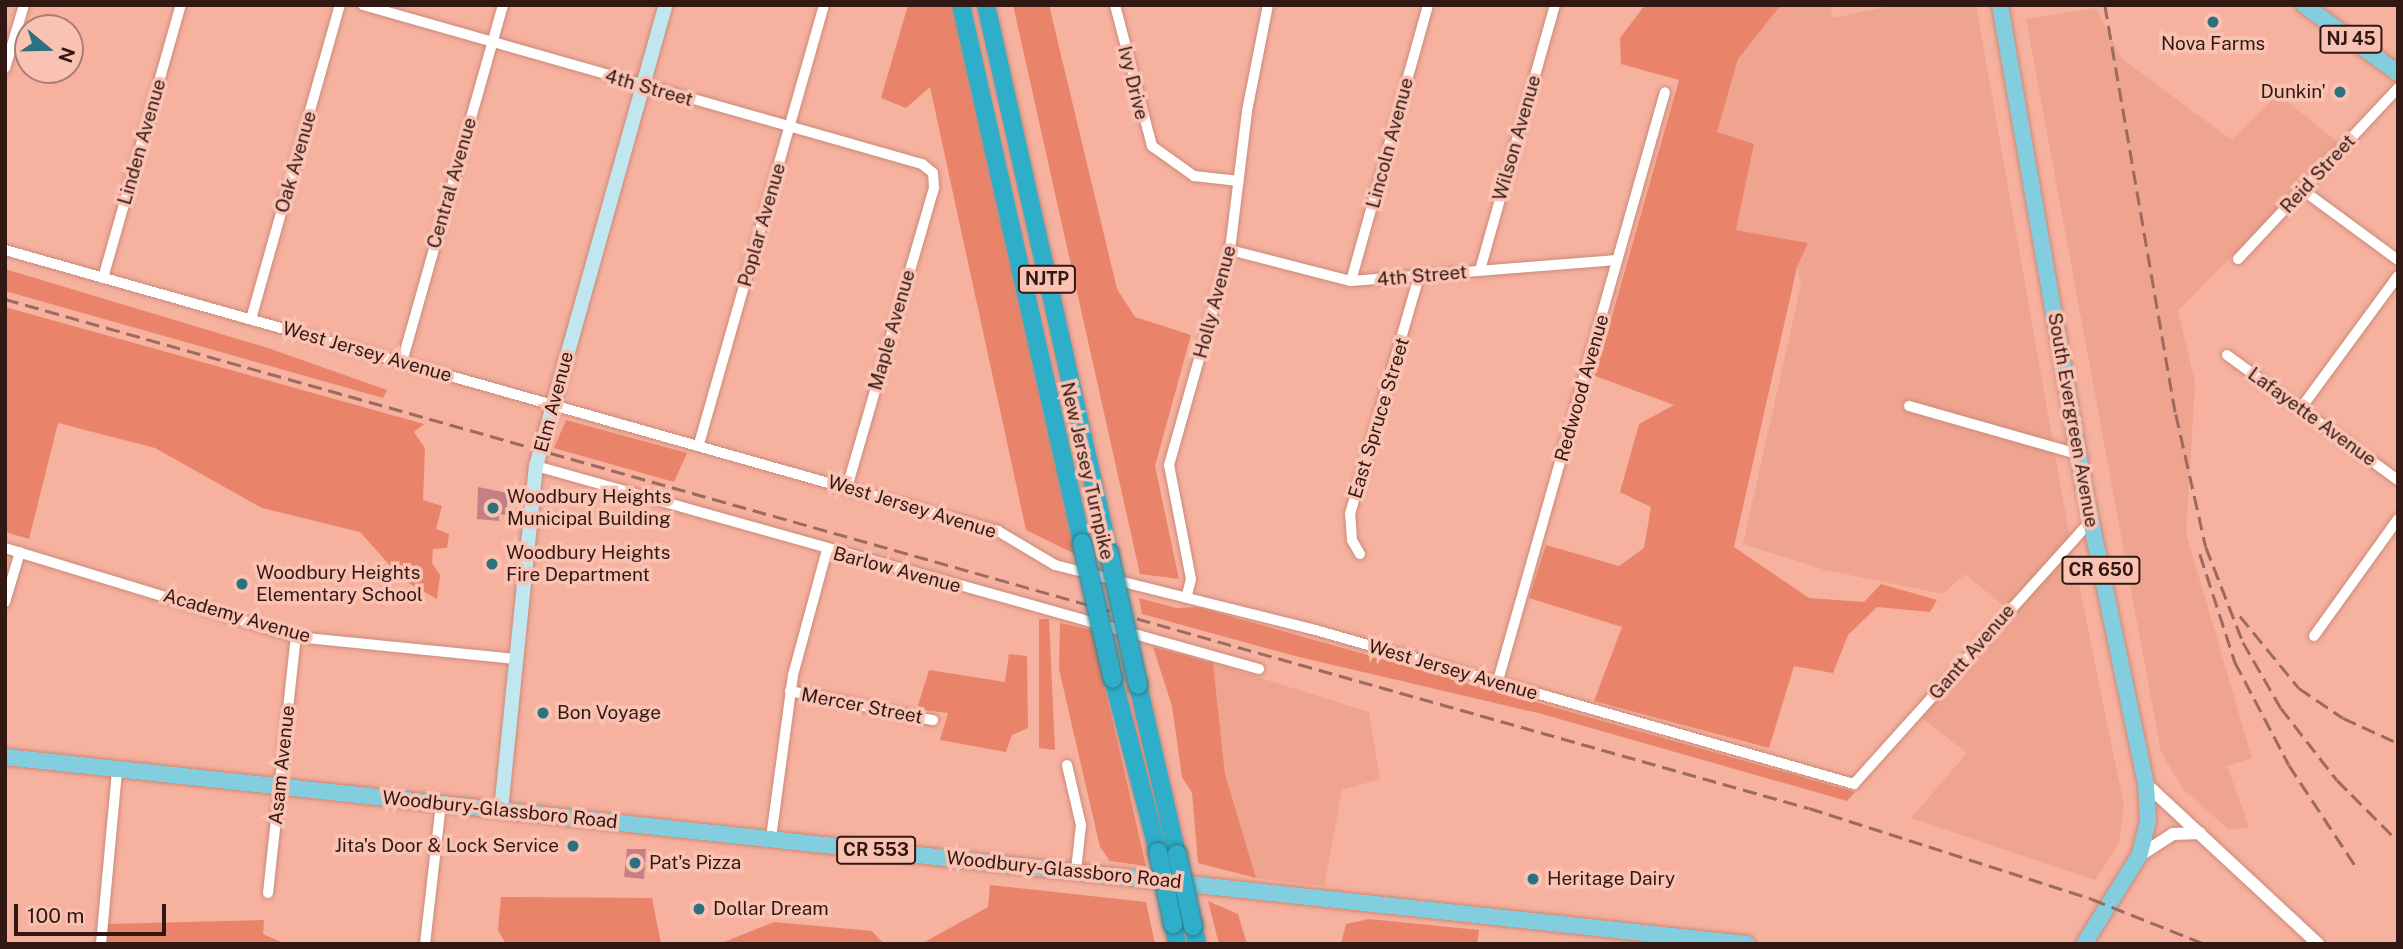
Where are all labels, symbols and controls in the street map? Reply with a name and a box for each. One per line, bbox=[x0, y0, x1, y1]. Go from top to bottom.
north arrow bbox=[14, 14, 84, 84]
marker: Nova Farms bbox=[2205, 14, 2221, 30]
road number: NJ 45 bbox=[2318, 24, 2384, 54]
place label: Nova Farms bbox=[2161, 33, 2265, 55]
street label: Ivy Drive bbox=[1113, 44, 1153, 122]
text: N bbox=[54, 45, 80, 66]
street label: 4th Street bbox=[602, 65, 696, 111]
street label: Wilson Avenue bbox=[1488, 73, 1546, 203]
street label: Lincoln Avenue bbox=[1362, 75, 1418, 211]
street label: Linden Avenue bbox=[113, 77, 171, 207]
place label: Dunkin' bbox=[2261, 81, 2326, 103]
marker: Dunkin' bbox=[2332, 84, 2348, 100]
street label: Oak Avenue bbox=[271, 108, 321, 216]
street label: Central Avenue bbox=[422, 115, 482, 251]
street label: Reid Street bbox=[2276, 130, 2360, 218]
street label: Poplar Avenue bbox=[733, 161, 791, 289]
street label: Holly Avenue bbox=[1189, 243, 1241, 361]
street label: 4th Street bbox=[1376, 261, 1468, 291]
road number: NJTP bbox=[1017, 264, 1077, 293]
street label: Maple Avenue bbox=[864, 267, 920, 393]
street label: South Evergreen Avenue bbox=[2043, 311, 2103, 529]
street label: Redwood Avenue bbox=[1550, 312, 1614, 464]
street label: West Jersey Avenue bbox=[280, 317, 454, 387]
street label: East Spruce Street bbox=[1344, 335, 1414, 501]
street label: Elm Avenue bbox=[530, 349, 578, 455]
street label: Lafayette Avenue bbox=[2243, 363, 2381, 471]
street label: New Jersey Turnpike bbox=[1055, 380, 1119, 562]
street label: West Jersey Avenue bbox=[825, 470, 999, 544]
place label: Woodbury Heights Municipal Building bbox=[507, 486, 671, 530]
marker: Woodbury Heights Municipal Building bbox=[485, 500, 501, 516]
place label: Woodbury Heights Fire Department bbox=[506, 542, 670, 586]
street label: Barlow Avenue bbox=[831, 542, 963, 598]
marker: Woodbury Heights Fire Department bbox=[484, 556, 500, 572]
road number: CR 650 bbox=[2061, 556, 2141, 584]
place label: Woodbury Heights Elementary School bbox=[256, 562, 423, 606]
marker: Woodbury Heights Elementary School bbox=[234, 576, 250, 592]
street label: Academy Avenue bbox=[161, 584, 313, 648]
street label: Gantt Avenue bbox=[1924, 600, 2020, 704]
street label: West Jersey Avenue bbox=[1366, 635, 1540, 705]
street label: Mercer Street bbox=[799, 683, 925, 729]
place label: Bon Voyage bbox=[557, 702, 661, 724]
street label: Asam Avenue bbox=[264, 704, 300, 826]
marker: Bon Voyage bbox=[535, 705, 551, 721]
street label: Woodbury-Glassboro Road bbox=[381, 786, 619, 834]
place label: Jita's Door & Lock Service bbox=[334, 835, 559, 857]
road number: CR 553 bbox=[836, 836, 916, 864]
marker: Jita's Door & Lock Service bbox=[565, 838, 581, 854]
street label: Woodbury-Glassboro Road bbox=[945, 846, 1183, 894]
place label: Pat's Pizza bbox=[649, 852, 741, 874]
marker: Pat's Pizza bbox=[627, 855, 643, 871]
place label: Heritage Dairy bbox=[1547, 868, 1675, 890]
marker: Heritage Dairy bbox=[1525, 871, 1541, 887]
scale bar bbox=[18, 890, 170, 934]
place label: Dollar Dream bbox=[713, 898, 829, 920]
marker: Dollar Dream bbox=[691, 901, 707, 917]
text: 100 m bbox=[27, 903, 84, 928]

